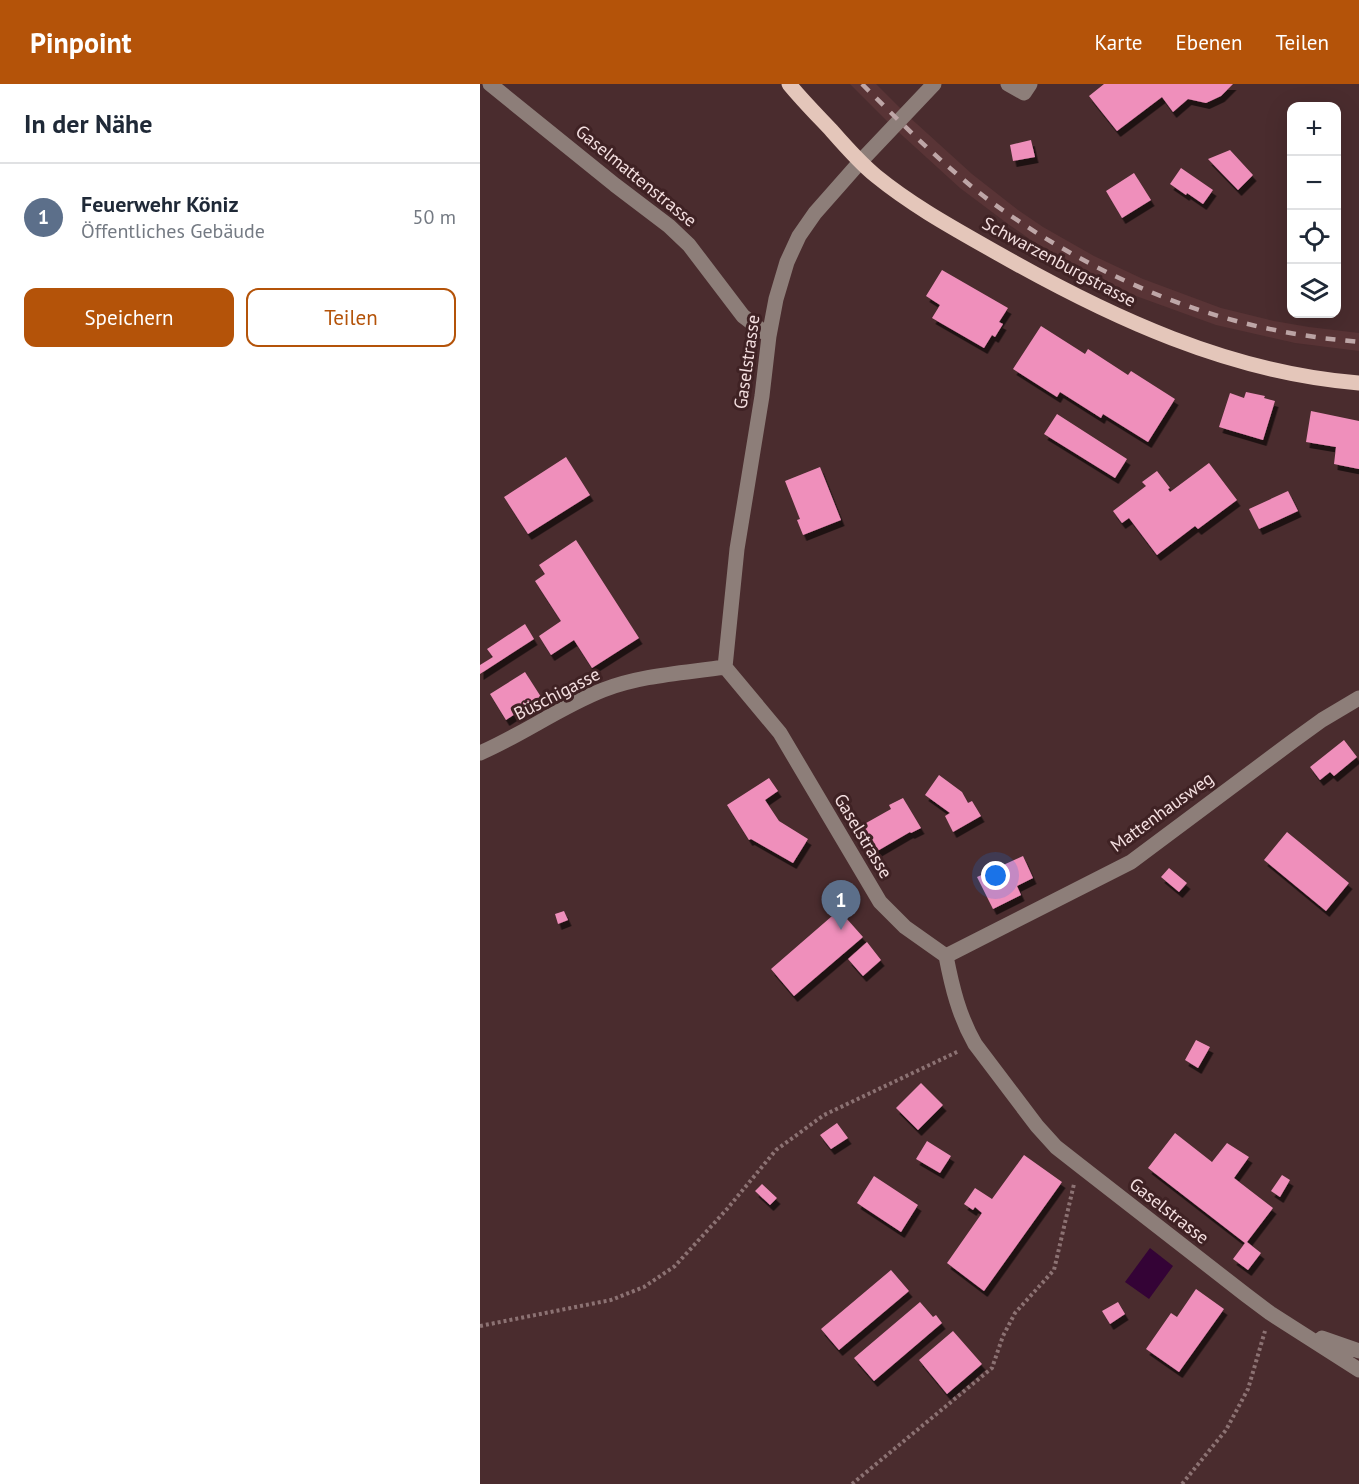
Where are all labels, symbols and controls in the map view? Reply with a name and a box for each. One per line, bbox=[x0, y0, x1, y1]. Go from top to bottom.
text: Pinpoint bbox=[30, 24, 132, 61]
text: Karte bbox=[1095, 29, 1143, 56]
text: Ebenen bbox=[1176, 29, 1242, 56]
text: Teilen bbox=[1275, 29, 1329, 56]
map controls bbox=[1287, 102, 1341, 318]
button: + bbox=[1287, 102, 1341, 156]
text: In der Nähe bbox=[24, 107, 152, 140]
street label: Gaselmattenstrasse bbox=[571, 120, 702, 232]
button: − bbox=[1287, 156, 1341, 210]
text: Feuerwehr Köniz bbox=[81, 190, 239, 218]
text: 1 bbox=[38, 204, 49, 230]
text: 50 m bbox=[413, 204, 456, 230]
button: locate bbox=[1287, 210, 1341, 264]
street label: Schwarzenburgstrasse bbox=[978, 211, 1140, 312]
text: Öffentliches Gebäude bbox=[81, 218, 265, 244]
button: layers bbox=[1287, 264, 1341, 318]
button: Speichern bbox=[24, 288, 234, 347]
button: Teilen bbox=[246, 288, 456, 347]
street label: Gaselstrasse bbox=[729, 313, 765, 411]
street label: Büschigasse bbox=[510, 662, 604, 725]
street label: Mattenhausweg bbox=[1106, 766, 1218, 857]
street label: Gaselstrasse bbox=[829, 789, 898, 882]
your location bbox=[981, 861, 1010, 890]
pin: 1 bbox=[822, 880, 860, 930]
street label: Gaselstrasse bbox=[1125, 1172, 1214, 1249]

